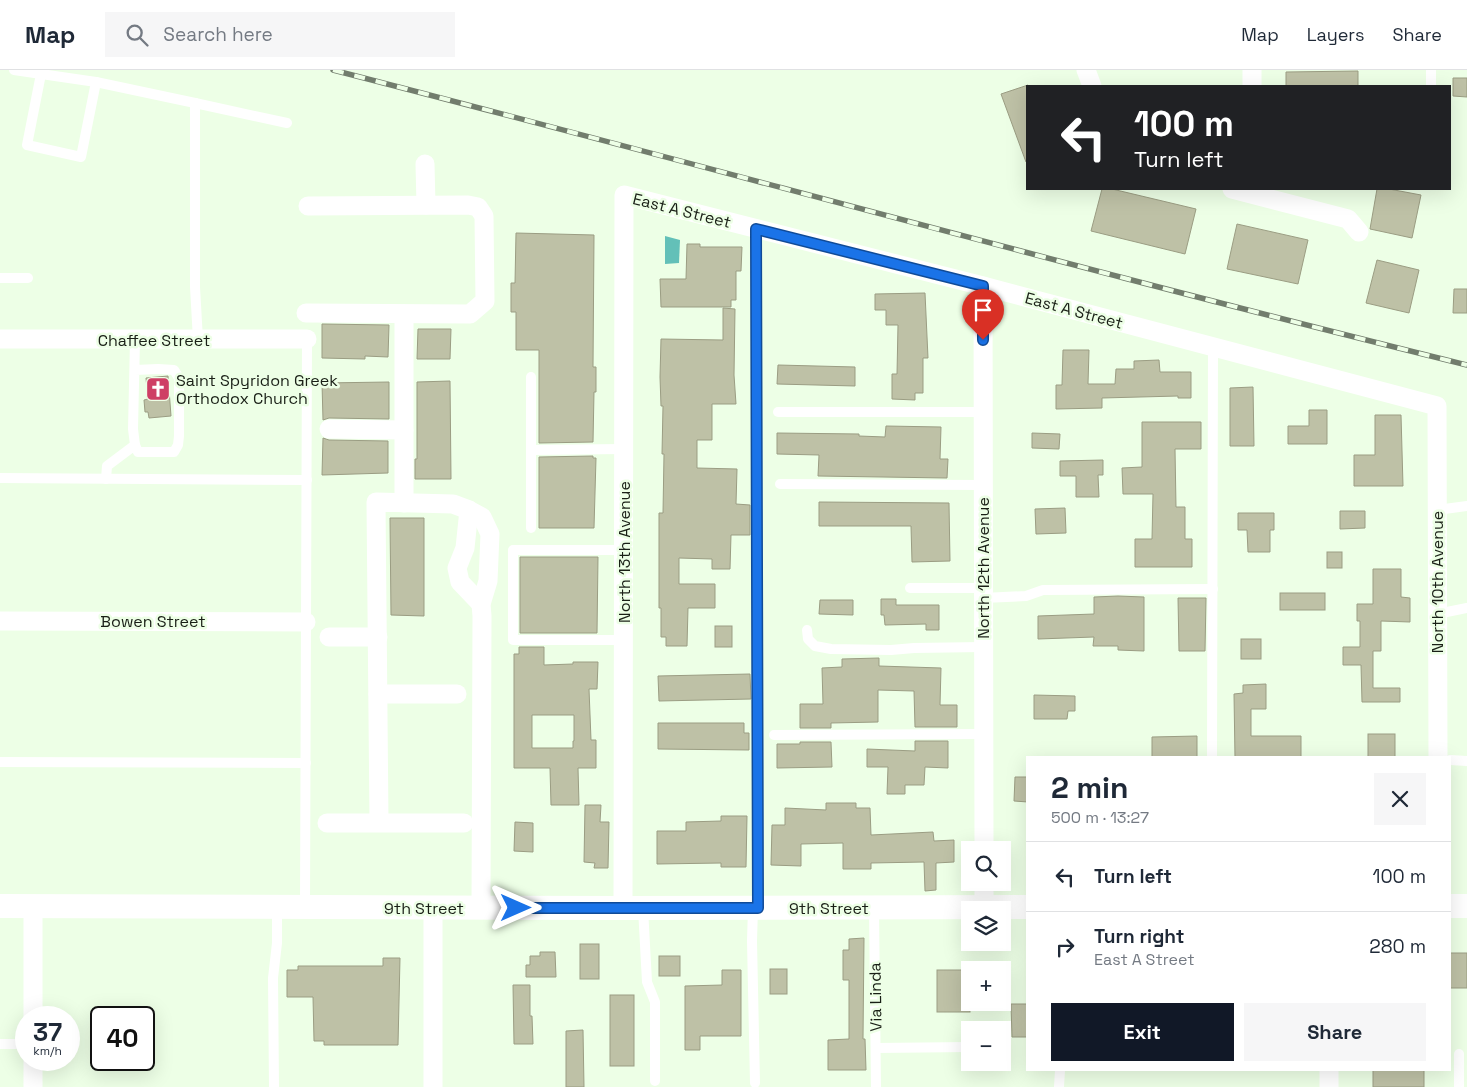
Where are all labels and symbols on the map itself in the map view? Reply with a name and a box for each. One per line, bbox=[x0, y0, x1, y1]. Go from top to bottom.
street label: East A Street bbox=[631, 188, 733, 233]
street label: East A Street bbox=[1023, 287, 1125, 334]
pin bbox=[962, 289, 1004, 340]
street label: Chaffee Street bbox=[98, 330, 210, 351]
place label: Saint Spyridon Greek Orthodox Church bbox=[176, 370, 338, 409]
church icon: Saint Spyridon Greek Orthodox Church bbox=[145, 376, 171, 402]
street label: North 13th Avenue bbox=[614, 481, 635, 623]
street label: North 12th Avenue bbox=[973, 497, 994, 639]
street label: North 10th Avenue bbox=[1427, 511, 1448, 653]
street label: Bowen Street bbox=[100, 611, 206, 632]
position arrow bbox=[489, 881, 541, 933]
street label: 9th Street bbox=[384, 898, 464, 919]
street label: 9th Street bbox=[789, 898, 869, 919]
street label: Via Linda bbox=[864, 962, 887, 1032]
speed limit sign: 40 bbox=[90, 1006, 155, 1071]

